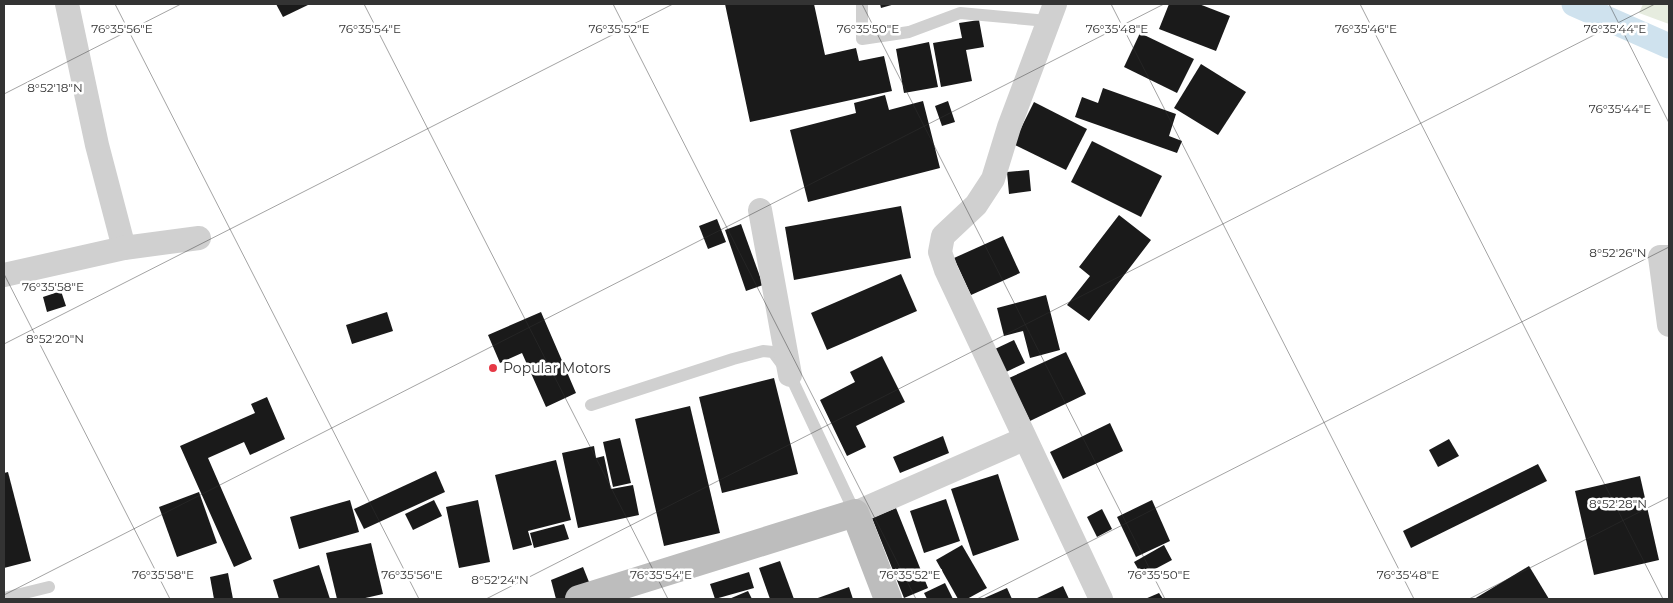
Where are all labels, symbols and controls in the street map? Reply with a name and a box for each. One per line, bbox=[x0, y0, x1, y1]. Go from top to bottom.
text: 76°35'56"E bbox=[91, 21, 153, 36]
text: 76°35'54"E bbox=[339, 21, 401, 36]
text: 76°35'52"E bbox=[588, 21, 650, 36]
text: 76°35'50"E bbox=[837, 21, 899, 36]
text: 76°35'48"E bbox=[1086, 21, 1148, 36]
text: 76°35'46"E bbox=[1335, 21, 1397, 36]
text: 76°35'44"E bbox=[1584, 21, 1646, 36]
text: 8°52'18"N bbox=[27, 80, 83, 95]
text: 76°35'44"E bbox=[1589, 101, 1651, 116]
text: 8°52'26"N bbox=[1589, 245, 1647, 260]
text: 76°35'58"E bbox=[22, 279, 84, 294]
text: 8°52'20"N bbox=[26, 331, 84, 346]
place label: Popular Motors bbox=[503, 359, 611, 377]
marker: Popular Motors bbox=[487, 362, 499, 374]
text: 8°52'28"N bbox=[1589, 496, 1647, 511]
text: 76°35'58"E bbox=[132, 567, 194, 582]
text: 76°35'56"E bbox=[381, 567, 443, 582]
text: 76°35'54"E bbox=[630, 567, 692, 582]
text: 76°35'52"E bbox=[879, 567, 941, 582]
text: 76°35'50"E bbox=[1128, 567, 1190, 582]
text: 76°35'48"E bbox=[1377, 567, 1439, 582]
text: 8°52'24"N bbox=[471, 572, 529, 587]

